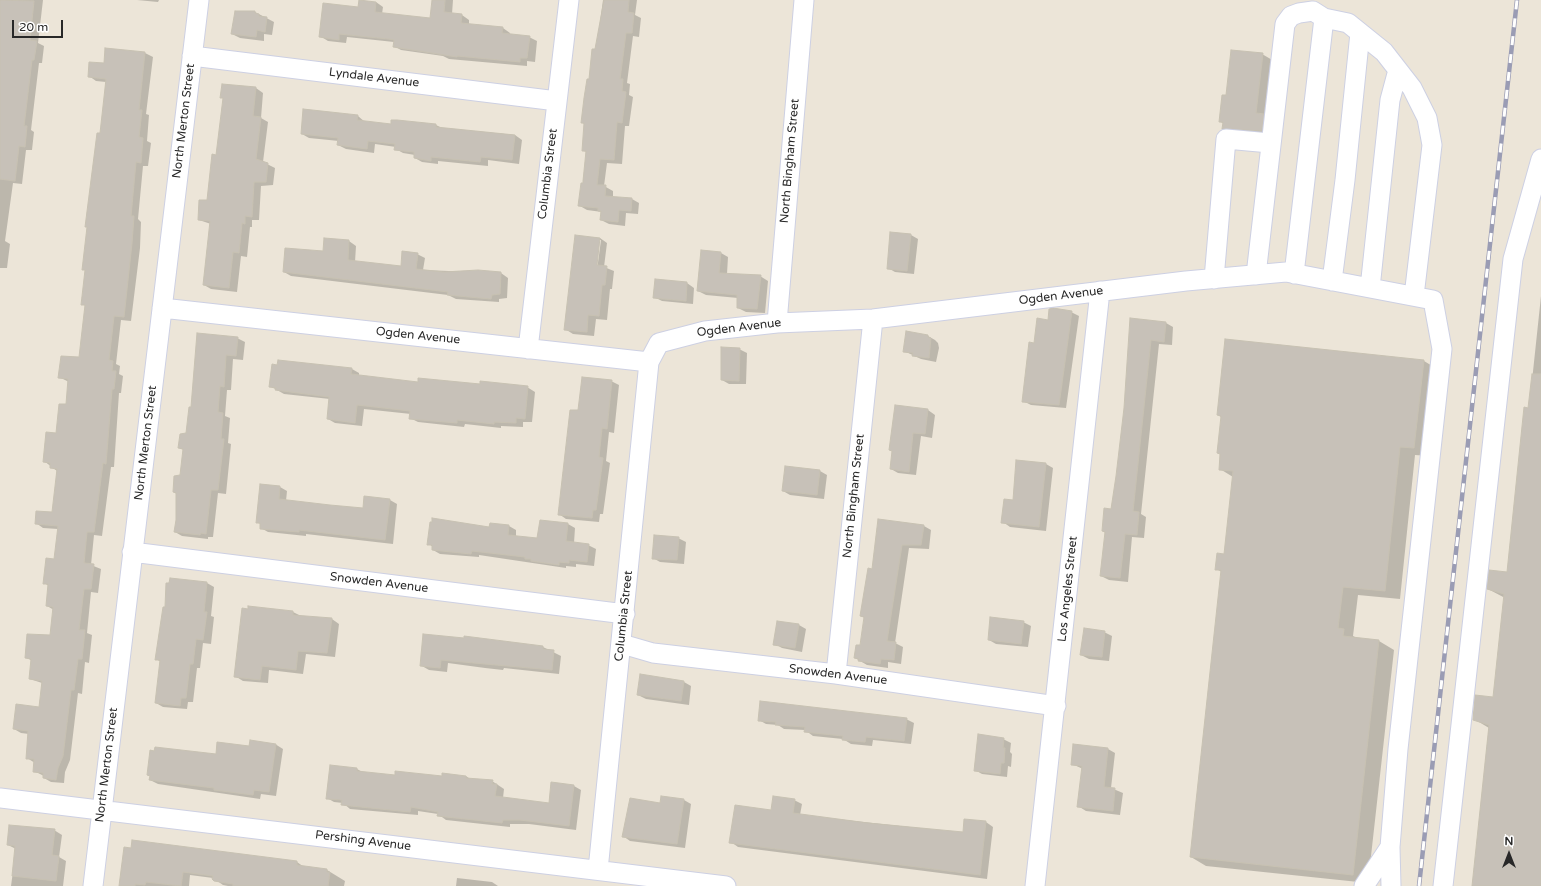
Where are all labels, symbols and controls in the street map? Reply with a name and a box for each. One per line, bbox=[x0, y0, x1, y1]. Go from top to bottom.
scale bar bbox=[14, 12, 65, 38]
text: 20 m bbox=[19, 20, 48, 34]
street label: North Merton Street bbox=[170, 63, 198, 179]
street label: Lyndale Avenue bbox=[328, 65, 420, 91]
street label: North Bingham Street bbox=[777, 98, 803, 224]
street label: Columbia Street bbox=[535, 128, 561, 220]
street label: Ogden Avenue bbox=[1018, 284, 1104, 308]
street label: Ogden Avenue bbox=[696, 316, 782, 340]
street label: Ogden Avenue bbox=[375, 324, 461, 348]
street label: North Merton Street bbox=[132, 385, 160, 501]
street label: North Bingham Street bbox=[840, 433, 868, 559]
street label: Los Angeles Street bbox=[1055, 535, 1081, 643]
street label: Snowden Avenue bbox=[329, 570, 429, 596]
street label: Columbia Street bbox=[612, 570, 636, 662]
street label: Snowden Avenue bbox=[788, 662, 888, 688]
street label: North Merton Street bbox=[93, 707, 121, 823]
street label: Pershing Avenue bbox=[314, 828, 412, 854]
north arrow bbox=[1489, 834, 1529, 874]
text: N bbox=[1505, 835, 1513, 848]

